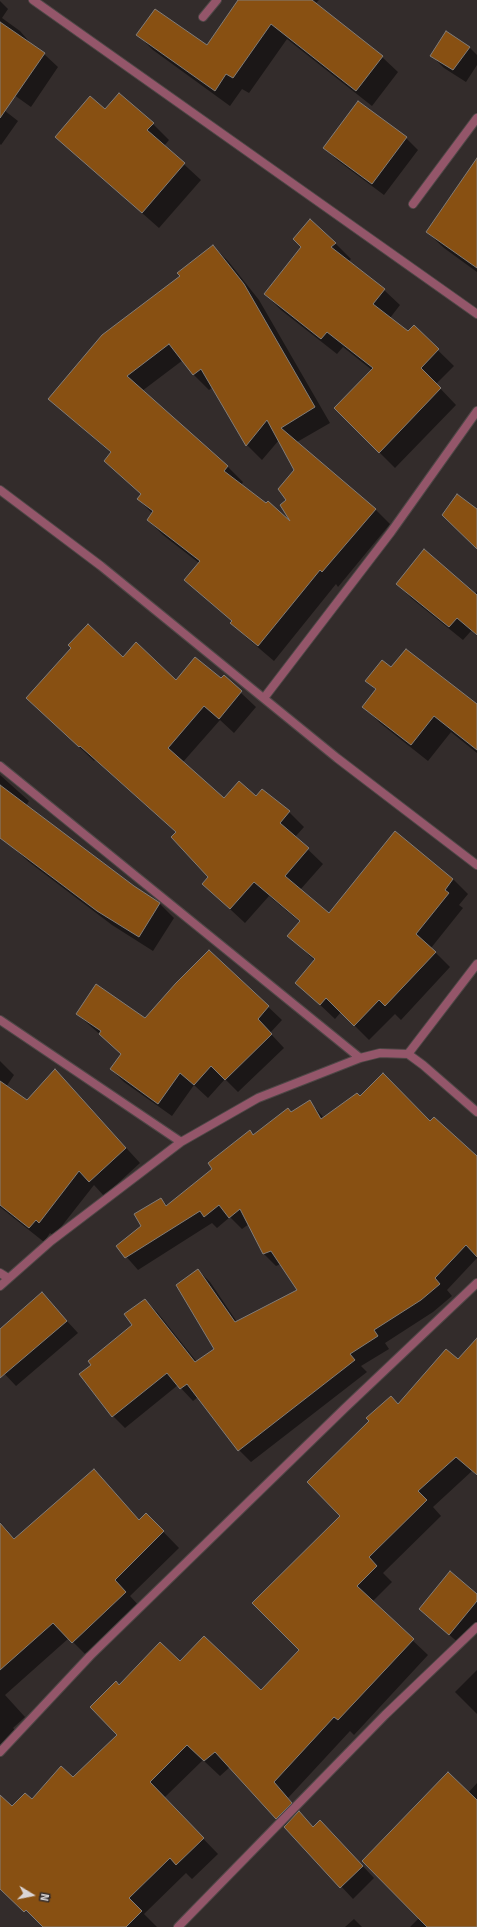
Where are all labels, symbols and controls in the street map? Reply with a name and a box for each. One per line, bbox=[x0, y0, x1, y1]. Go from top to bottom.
north arrow bbox=[12, 1875, 52, 1915]
text: N bbox=[37, 1892, 51, 1902]

